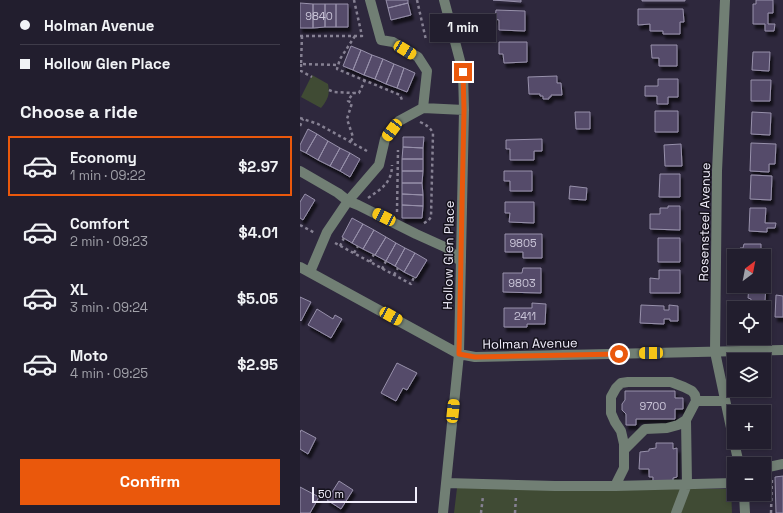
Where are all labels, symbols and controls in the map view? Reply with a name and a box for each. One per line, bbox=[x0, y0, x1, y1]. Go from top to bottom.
house number: 9840 bbox=[305, 9, 333, 23]
callout: 1 min bbox=[430, 14, 496, 42]
text: Holman Avenue bbox=[44, 16, 154, 35]
text: 1 min bbox=[447, 19, 479, 36]
car bbox=[392, 39, 418, 61]
text: Hollow Glen Place bbox=[44, 54, 170, 73]
route end bbox=[454, 63, 472, 81]
text: Choose a ride bbox=[20, 100, 138, 123]
car bbox=[380, 117, 404, 143]
icon: car bbox=[22, 148, 58, 184]
text: Economy bbox=[70, 148, 137, 167]
text: $2.97 bbox=[238, 157, 278, 176]
street label: Rosensteel Avenue bbox=[695, 162, 714, 282]
text: 1 min · 09:22 bbox=[70, 167, 145, 184]
street label: Hollow Glen Place bbox=[439, 200, 458, 310]
car bbox=[371, 206, 397, 228]
icon: car bbox=[22, 214, 58, 250]
text: Comfort bbox=[70, 214, 130, 233]
text: $4.01 bbox=[239, 223, 278, 242]
text: 2 min · 09:23 bbox=[70, 233, 148, 250]
house number: 9805 bbox=[509, 236, 537, 250]
north arrow bbox=[727, 249, 771, 293]
map controls bbox=[727, 249, 771, 501]
house number: 9803 bbox=[508, 276, 536, 290]
icon: car bbox=[22, 280, 58, 316]
text: XL bbox=[70, 280, 88, 299]
text: $5.05 bbox=[237, 289, 278, 308]
text: 3 min · 09:24 bbox=[70, 299, 148, 316]
button: locate bbox=[727, 301, 771, 345]
car bbox=[378, 305, 404, 327]
house number: 2411 bbox=[514, 309, 536, 323]
street label: Holman Avenue bbox=[482, 334, 578, 353]
route start bbox=[610, 345, 628, 363]
icon: car bbox=[22, 346, 58, 382]
text: Moto bbox=[70, 346, 108, 365]
car bbox=[639, 347, 663, 359]
button: layers bbox=[727, 353, 771, 397]
text: $2.95 bbox=[237, 355, 278, 374]
text: 4 min · 09:25 bbox=[70, 365, 148, 382]
car bbox=[446, 398, 460, 424]
house number: 9700 bbox=[640, 399, 666, 413]
button: + bbox=[727, 405, 771, 449]
button: − bbox=[727, 457, 771, 501]
button: Confirm bbox=[20, 459, 280, 505]
scale bar bbox=[312, 485, 417, 504]
text: 50 m bbox=[318, 487, 344, 501]

